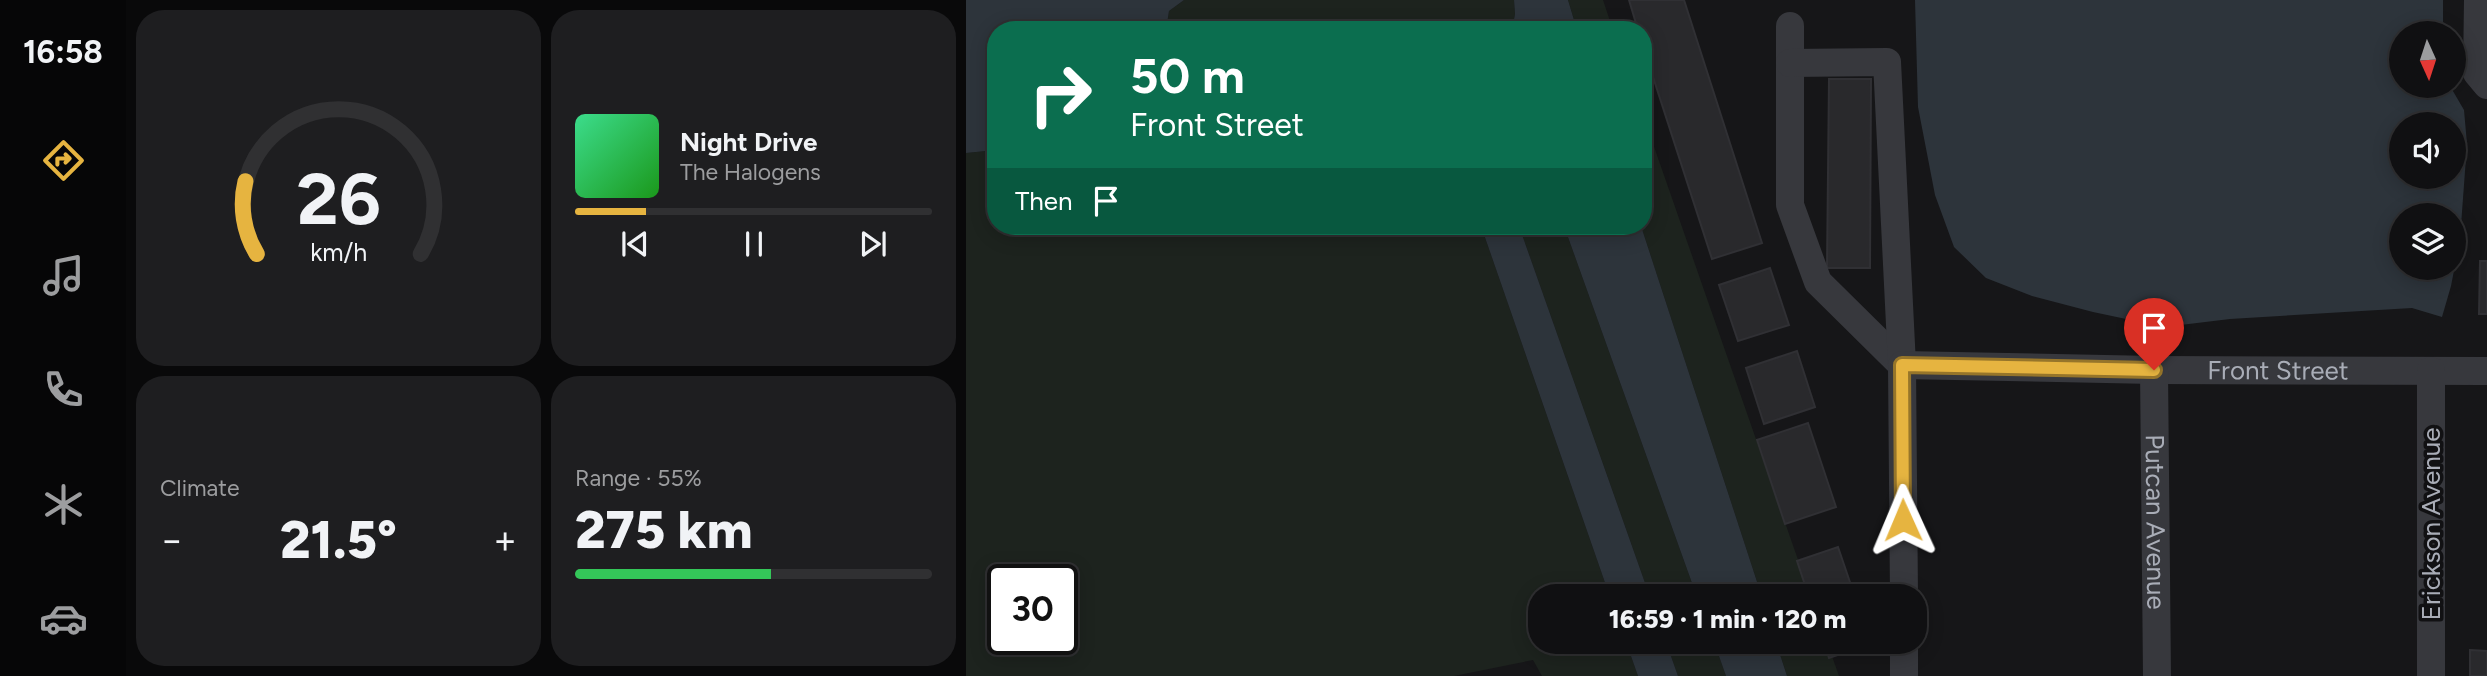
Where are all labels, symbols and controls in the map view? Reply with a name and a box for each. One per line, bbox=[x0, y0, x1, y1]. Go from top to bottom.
north arrow bbox=[2389, 21, 2466, 98]
map controls bbox=[2389, 21, 2466, 280]
text: 16:58 bbox=[23, 33, 103, 71]
text: 50 m bbox=[1130, 46, 1245, 105]
icon: right bbox=[1015, 49, 1106, 140]
text: Front Street bbox=[1130, 106, 1304, 144]
button: sound bbox=[2389, 112, 2466, 189]
text: Night Drive bbox=[680, 126, 817, 158]
icon: directions bbox=[39, 136, 88, 185]
text: 26 bbox=[296, 156, 381, 243]
text: The Halogens bbox=[680, 158, 821, 186]
icon: arrive bbox=[1087, 182, 1125, 220]
text: Then bbox=[1015, 185, 1073, 217]
button: layers bbox=[2389, 203, 2466, 280]
icon: previous bbox=[616, 225, 654, 263]
icon: pause bbox=[735, 225, 773, 263]
icon: next bbox=[854, 225, 892, 263]
text: km/h bbox=[310, 237, 367, 267]
icon: music bbox=[39, 251, 88, 300]
pin bbox=[2124, 298, 2184, 370]
icon: arrive bbox=[2135, 309, 2173, 347]
street label: Front Street bbox=[2207, 354, 2349, 387]
icon: phone bbox=[39, 365, 88, 414]
street label: Erickson Avenue bbox=[2415, 428, 2447, 620]
street label: Putcan Avenue bbox=[2139, 434, 2172, 610]
text: Range · 55% bbox=[575, 464, 702, 492]
text: Climate bbox=[160, 474, 239, 502]
icon: climate bbox=[39, 480, 88, 529]
position arrow bbox=[1866, 483, 1940, 557]
text: 275 km bbox=[575, 499, 752, 561]
text: 21.5° bbox=[280, 509, 397, 571]
text: − bbox=[160, 517, 184, 563]
text: + bbox=[493, 517, 517, 563]
speed limit sign: 30 bbox=[987, 564, 1078, 655]
icon: car bbox=[39, 594, 88, 643]
text: 16:59 · 1 min · 120 m bbox=[1609, 603, 1846, 635]

